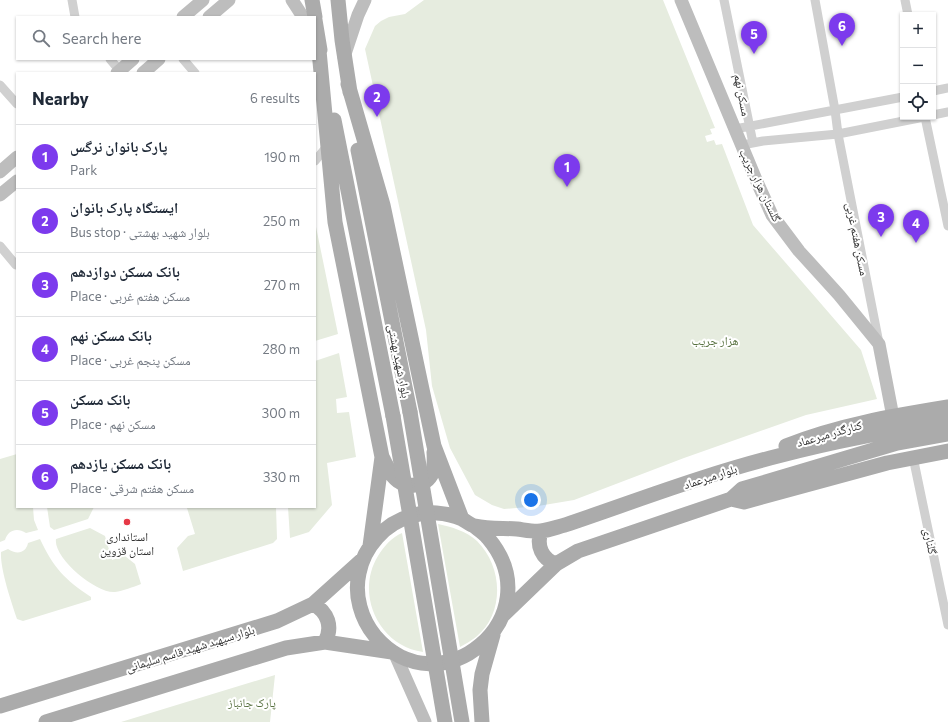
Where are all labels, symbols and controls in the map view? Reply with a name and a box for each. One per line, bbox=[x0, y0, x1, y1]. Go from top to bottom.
map controls bbox=[900, 12, 936, 120]
button: + bbox=[900, 12, 936, 48]
pin: 6 bbox=[829, 13, 855, 46]
search box bbox=[16, 16, 316, 60]
pin: 5 bbox=[741, 21, 767, 54]
icon: search bbox=[30, 27, 52, 49]
text: Search here bbox=[62, 29, 141, 47]
button: − bbox=[900, 48, 936, 84]
street label: مسکن نهم bbox=[730, 73, 754, 118]
pin: 2 bbox=[364, 84, 390, 117]
button: locate bbox=[900, 84, 936, 120]
text: Nearby bbox=[32, 88, 89, 109]
text: 6 results bbox=[250, 90, 300, 106]
text: پارک بانوان نرگس bbox=[70, 137, 167, 155]
street label: گلستان هزار جریب bbox=[736, 146, 785, 224]
text: 1 bbox=[42, 149, 48, 165]
text: 190 m bbox=[264, 149, 300, 165]
pin: 1 bbox=[554, 154, 580, 187]
text: Park bbox=[70, 162, 97, 178]
text: ایستگاه پارک بانوان bbox=[70, 198, 178, 216]
street label: مسکن هفتم غربی bbox=[842, 201, 872, 277]
pin: 3 bbox=[868, 204, 894, 237]
pin: 4 bbox=[903, 210, 929, 243]
text: 2 bbox=[41, 213, 49, 229]
text: 250 m bbox=[263, 213, 300, 229]
text: Bus stop · بلوار شهید بهشتی bbox=[70, 224, 210, 240]
text: بانک مسکن دوازدهم bbox=[70, 262, 180, 280]
text: 3 bbox=[41, 277, 49, 293]
text: 270 m bbox=[264, 277, 300, 293]
text: Place · مسکن هفتم غربی bbox=[70, 288, 190, 304]
street label: بلوار شهید بهشتی bbox=[385, 323, 414, 399]
text: بانک مسکن نهم bbox=[70, 326, 152, 344]
park label: هزار جریب bbox=[691, 333, 739, 348]
text: 4 bbox=[41, 341, 49, 357]
text: 280 m bbox=[263, 341, 300, 357]
text: Place · مسکن پنجم غربی bbox=[70, 352, 191, 368]
text: بانک مسکن bbox=[70, 390, 131, 408]
text: 5 bbox=[41, 405, 49, 421]
text: 300 m bbox=[262, 405, 300, 421]
text: Place · مسکن نهم bbox=[70, 416, 156, 432]
street label: کنارگذر میرعماد bbox=[795, 417, 864, 450]
text: بانک مسکن یازدهم bbox=[70, 454, 171, 472]
street label: بلوار میرعماد bbox=[682, 461, 739, 493]
text: 6 bbox=[41, 469, 49, 485]
text: 330 m bbox=[263, 469, 300, 485]
text: Place · مسکن هفتم شرقی bbox=[70, 480, 194, 496]
your location bbox=[521, 490, 541, 510]
marker: استانداری استان قزوین bbox=[122, 517, 132, 527]
street label: گلناری bbox=[920, 527, 941, 556]
place label: استانداری استان قزوین bbox=[100, 529, 154, 558]
street label: بلوار سپهبد شهید قاسم سلیمانی bbox=[124, 622, 257, 676]
park label: پارک جانباز bbox=[227, 695, 276, 710]

